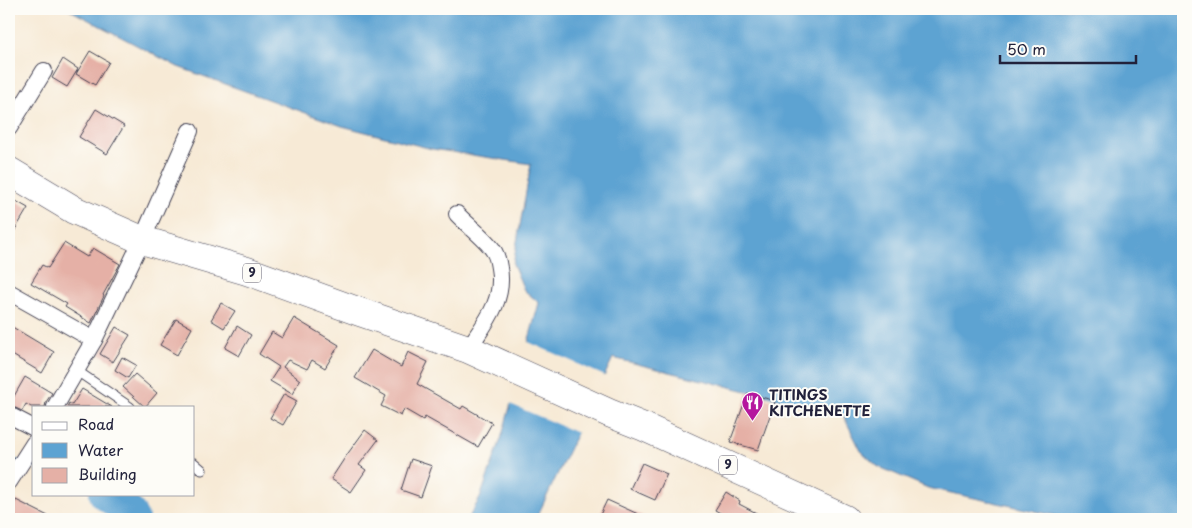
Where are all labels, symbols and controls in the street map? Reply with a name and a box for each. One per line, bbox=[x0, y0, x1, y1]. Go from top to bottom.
scale bar bbox=[1000, 32, 1136, 64]
text: 50 m bbox=[1007, 37, 1046, 60]
road number: 9 bbox=[243, 264, 261, 282]
place label: TITINGS KITCHENETTE bbox=[769, 384, 871, 421]
restaurant icon: TITINGS KITCHENETTE bbox=[741, 391, 765, 422]
legend bbox=[32, 406, 195, 496]
text: Road bbox=[78, 412, 114, 435]
text: Water bbox=[78, 438, 123, 461]
road number: 9 bbox=[719, 456, 737, 474]
text: Building bbox=[78, 462, 137, 485]

